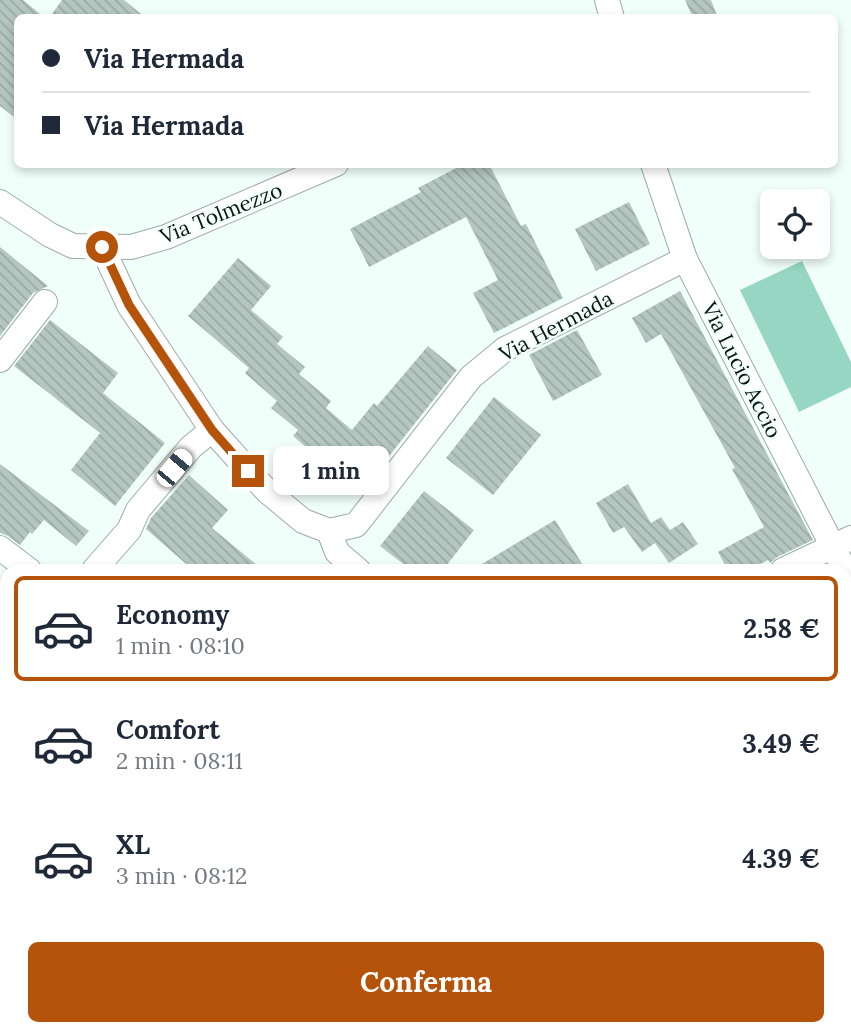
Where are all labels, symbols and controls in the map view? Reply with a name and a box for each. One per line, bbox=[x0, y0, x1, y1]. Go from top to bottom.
text: Via Hermada bbox=[84, 42, 244, 75]
text: Via Hermada bbox=[84, 109, 244, 142]
street label: Via Tolmezzo bbox=[155, 176, 286, 250]
map controls bbox=[760, 189, 830, 259]
button: locate bbox=[760, 189, 830, 259]
route start bbox=[86, 231, 118, 263]
street label: Via Hermada bbox=[494, 285, 618, 368]
street label: Via Lucio Accio bbox=[696, 297, 788, 442]
car bbox=[153, 445, 196, 491]
callout: 1 min bbox=[272, 447, 388, 496]
route end bbox=[232, 455, 264, 487]
text: 1 min bbox=[302, 456, 360, 485]
icon: car bbox=[32, 597, 95, 660]
text: Economy bbox=[116, 598, 229, 631]
text: 2.58 € bbox=[743, 612, 820, 645]
text: 1 min · 08:10 bbox=[116, 631, 245, 660]
icon: car bbox=[32, 712, 95, 775]
text: Comfort bbox=[116, 713, 220, 746]
text: 3.49 € bbox=[742, 727, 820, 760]
text: 2 min · 08:11 bbox=[116, 746, 243, 775]
icon: car bbox=[32, 827, 95, 890]
text: XL bbox=[116, 828, 150, 861]
text: 4.39 € bbox=[742, 842, 820, 875]
text: 3 min · 08:12 bbox=[116, 861, 247, 890]
button: Conferma bbox=[28, 942, 824, 1022]

